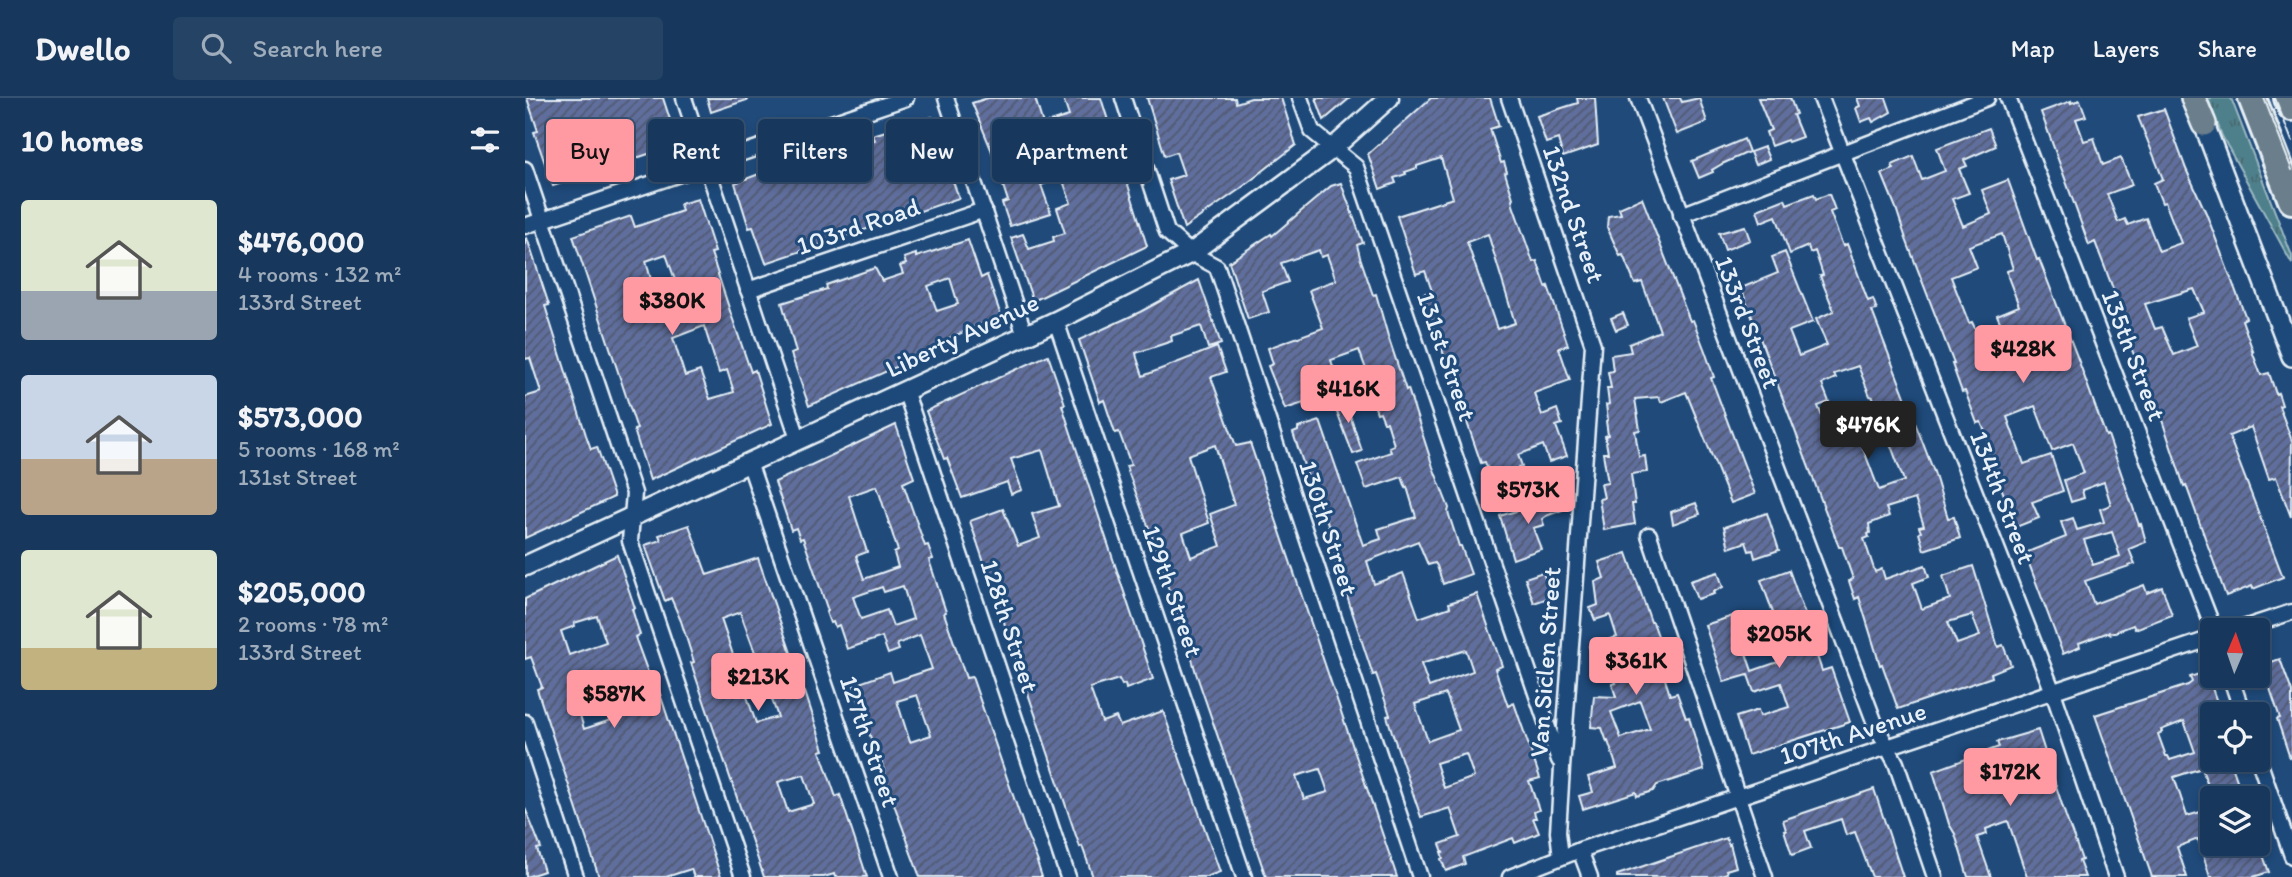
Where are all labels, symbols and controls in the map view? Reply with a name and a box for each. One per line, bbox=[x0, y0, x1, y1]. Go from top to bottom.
search box bbox=[173, 17, 663, 80]
text: Dwello bbox=[35, 29, 131, 68]
icon: search bbox=[197, 29, 235, 67]
text: Search here bbox=[253, 32, 383, 64]
text: Map bbox=[2011, 34, 2055, 63]
text: Layers bbox=[2093, 34, 2160, 63]
text: Share bbox=[2198, 34, 2257, 63]
chip: Buy bbox=[546, 119, 634, 182]
chip: Rent bbox=[648, 119, 744, 182]
chip: Filters bbox=[758, 119, 872, 182]
chip: New bbox=[886, 119, 978, 182]
chip: Apartment bbox=[992, 119, 1152, 182]
icon: filters bbox=[466, 121, 504, 159]
text: 10 homes bbox=[21, 122, 144, 159]
street label: 132nd Street bbox=[1536, 141, 1613, 287]
street label: 103rd Road bbox=[792, 190, 924, 262]
text: $476,000 bbox=[238, 223, 365, 260]
icon: home bbox=[77, 228, 161, 312]
street label: 133rd Street bbox=[1708, 251, 1788, 393]
text: 4 rooms · 132 m² bbox=[238, 260, 401, 288]
pin: $380K bbox=[623, 278, 721, 337]
street label: Liberty Avenue bbox=[880, 285, 1044, 385]
street label: 135th Street bbox=[2094, 285, 2174, 425]
text: $380K bbox=[639, 286, 705, 314]
street label: 131st Street bbox=[1410, 287, 1484, 425]
text: 133rd Street bbox=[238, 288, 362, 316]
pin: $428K bbox=[1974, 326, 2072, 385]
text: $428K bbox=[1991, 334, 2055, 362]
pin: $416K bbox=[1299, 366, 1397, 425]
text: $416K bbox=[1316, 374, 1380, 402]
text: $573,000 bbox=[238, 398, 363, 435]
pin: $476K bbox=[1819, 402, 1917, 461]
icon: home bbox=[77, 403, 161, 487]
text: $476K bbox=[1836, 410, 1900, 438]
street label: 134th Street bbox=[1963, 426, 2043, 568]
text: 5 rooms · 168 m² bbox=[238, 435, 400, 463]
street label: 130th Street bbox=[1292, 456, 1366, 600]
text: 131st Street bbox=[238, 463, 357, 491]
pin: $573K bbox=[1479, 466, 1577, 526]
text: $573K bbox=[1497, 475, 1559, 503]
street label: 129th Street bbox=[1135, 521, 1211, 661]
street label: 128th Street bbox=[973, 555, 1047, 697]
street label: Van Siclen Street bbox=[1522, 565, 1568, 758]
text: $205,000 bbox=[238, 573, 366, 610]
icon: home bbox=[77, 578, 161, 662]
text: 2 rooms · 78 m² bbox=[238, 610, 388, 638]
pin: $205K bbox=[1730, 610, 1828, 670]
north arrow bbox=[2200, 618, 2270, 688]
map controls bbox=[2200, 618, 2270, 856]
text: $205K bbox=[1747, 619, 1811, 647]
text: 133rd Street bbox=[238, 638, 362, 666]
pin: $361K bbox=[1587, 638, 1685, 697]
text: $361K bbox=[1605, 646, 1667, 674]
pin: $213K bbox=[709, 654, 807, 713]
text: $213K bbox=[727, 662, 789, 690]
pin: $587K bbox=[565, 670, 663, 730]
street label: 127th Street bbox=[833, 671, 907, 811]
text: $587K bbox=[583, 679, 645, 707]
street label: 107th Avenue bbox=[1776, 694, 1930, 772]
button: locate bbox=[2200, 702, 2270, 772]
pin: $172K bbox=[1961, 748, 2059, 808]
text: $172K bbox=[1980, 757, 2040, 785]
button: layers bbox=[2200, 786, 2270, 856]

